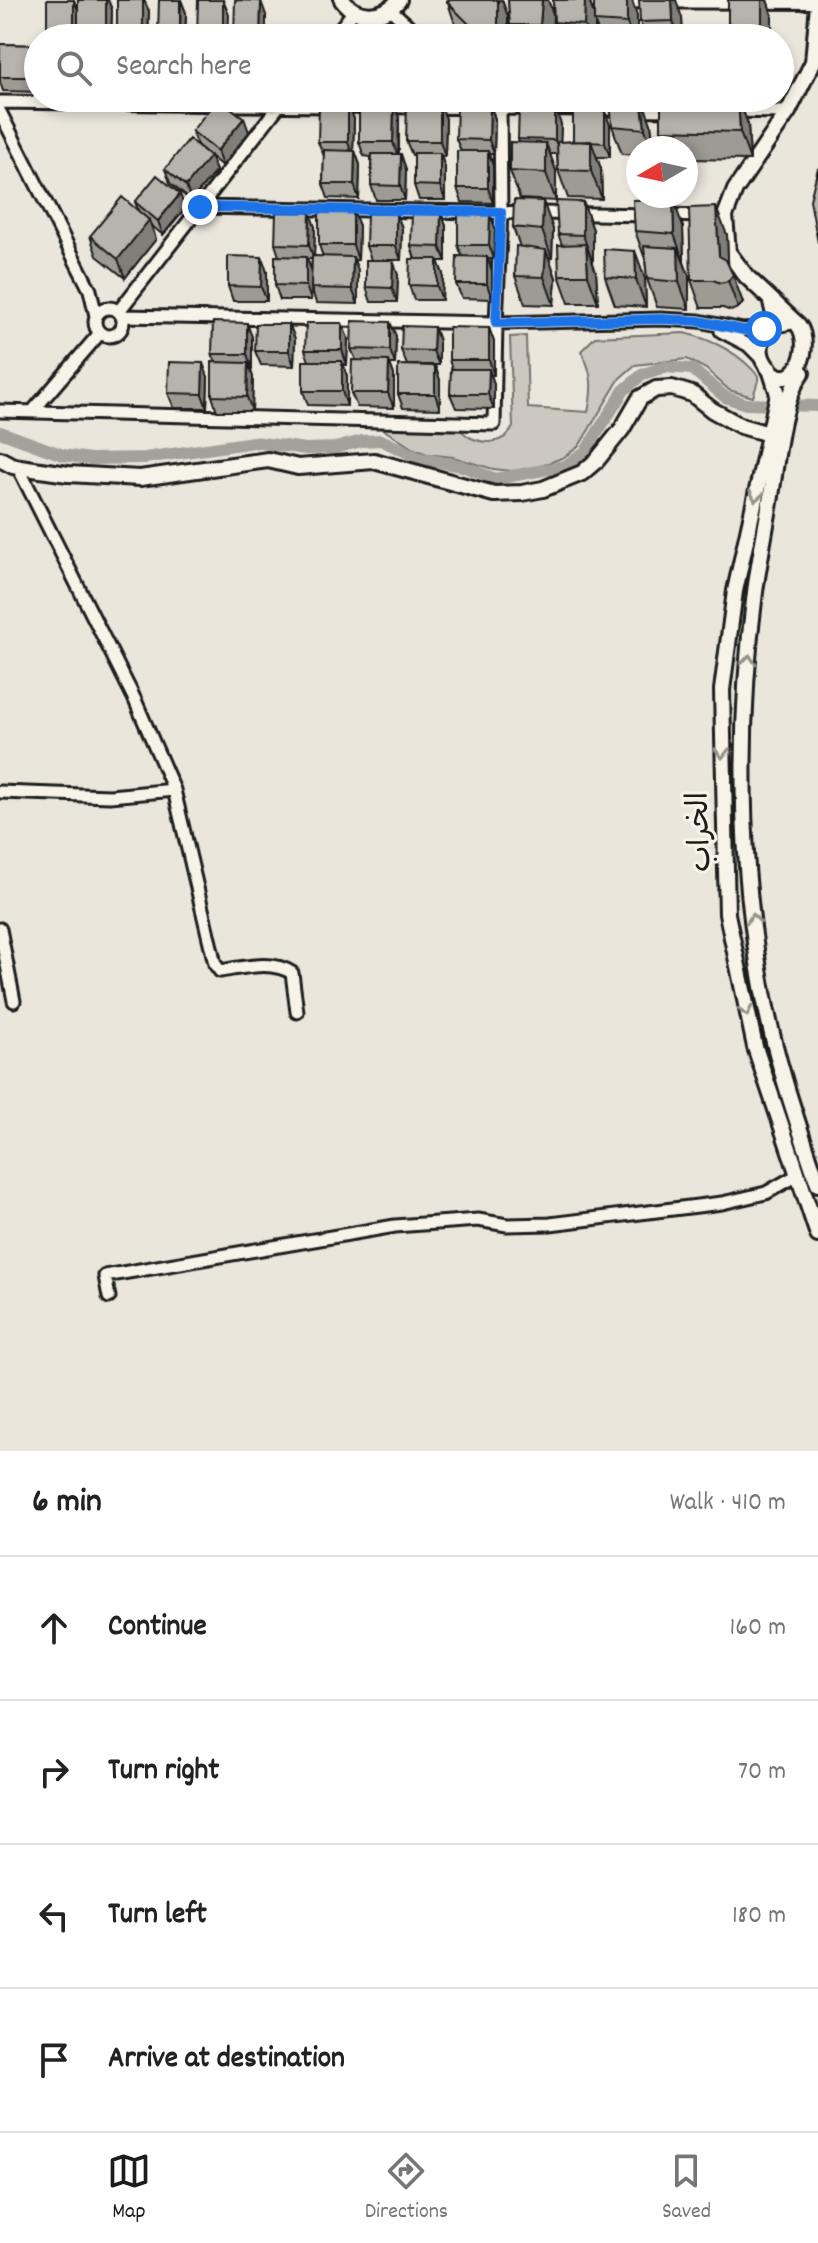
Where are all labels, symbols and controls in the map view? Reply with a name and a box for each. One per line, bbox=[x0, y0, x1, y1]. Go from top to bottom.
search box bbox=[24, 24, 794, 112]
icon: search bbox=[52, 46, 96, 90]
text: Search here bbox=[116, 47, 252, 90]
north arrow bbox=[626, 136, 698, 208]
route end bbox=[182, 189, 218, 225]
route start bbox=[746, 311, 782, 347]
one-way arrow bbox=[748, 488, 765, 502]
one-way arrow bbox=[740, 653, 757, 666]
one-way arrow bbox=[713, 747, 731, 760]
street label: الخراب bbox=[680, 791, 725, 873]
one-way arrow bbox=[745, 912, 762, 925]
one-way arrow bbox=[737, 1003, 754, 1017]
text: 6 min bbox=[32, 1479, 102, 1528]
text: Walk · 410 m bbox=[670, 1485, 786, 1522]
icon: ahead bbox=[32, 1606, 76, 1650]
text: Continue bbox=[108, 1607, 207, 1650]
text: 160 m bbox=[730, 1610, 786, 1647]
icon: right bbox=[32, 1750, 76, 1794]
text: Turn right bbox=[108, 1751, 219, 1794]
text: 70 m bbox=[738, 1754, 786, 1791]
icon: left bbox=[32, 1894, 76, 1938]
text: Turn left bbox=[108, 1895, 207, 1938]
text: 180 m bbox=[732, 1898, 786, 1935]
icon: arrive bbox=[32, 2038, 76, 2082]
text: Arrive at destination bbox=[108, 2039, 345, 2082]
tab: Map bbox=[107, 2149, 151, 2228]
tab: Directions bbox=[365, 2149, 448, 2228]
tab: Saved bbox=[662, 2149, 711, 2228]

